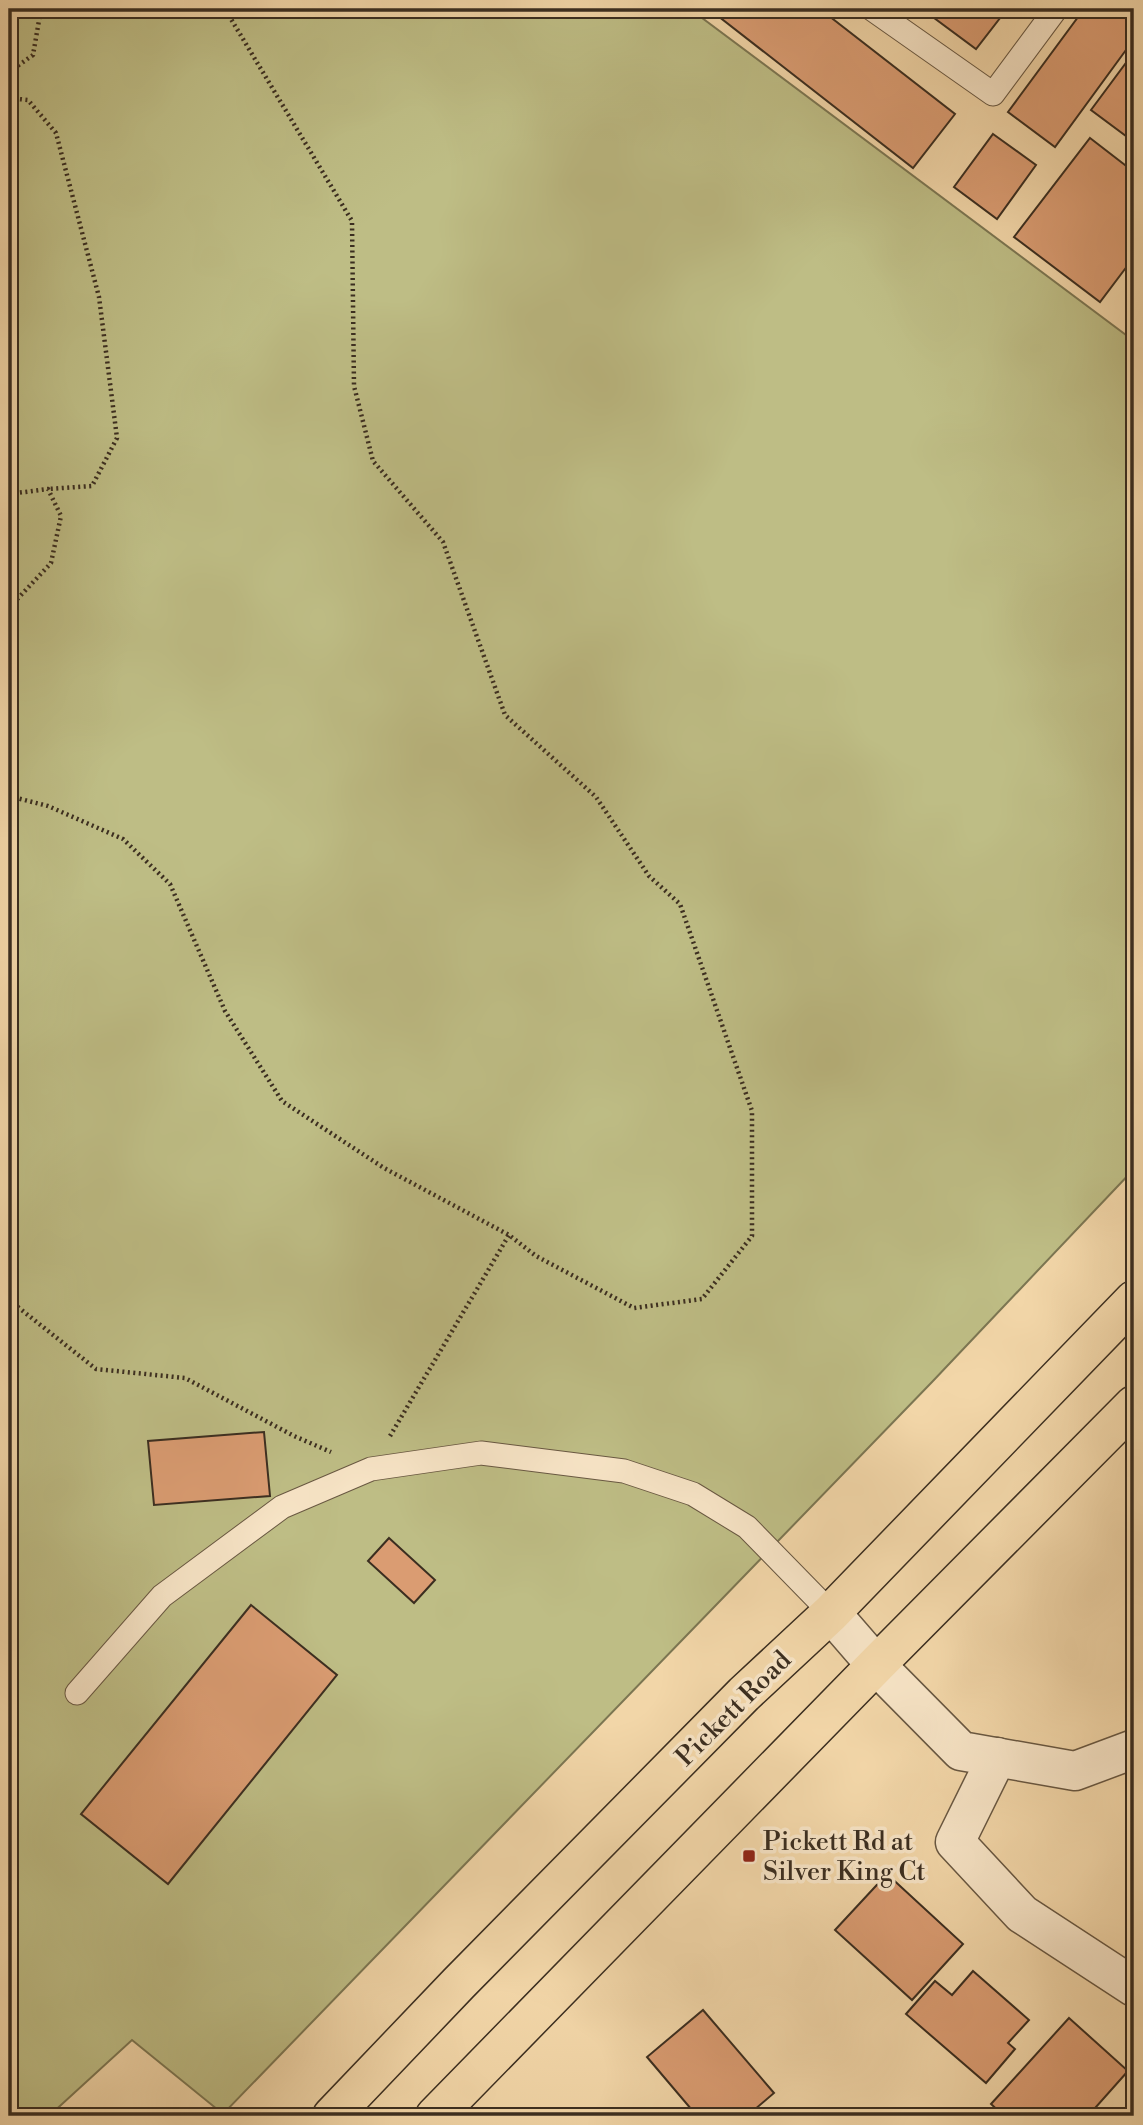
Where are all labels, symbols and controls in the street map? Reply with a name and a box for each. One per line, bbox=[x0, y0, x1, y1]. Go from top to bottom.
street label: Pickett Road bbox=[669, 1644, 798, 1773]
place label: Pickett Rd at Silver King Ct bbox=[763, 1826, 926, 1888]
marker: Pickett Rd at Silver King Ct bbox=[741, 1848, 757, 1864]

